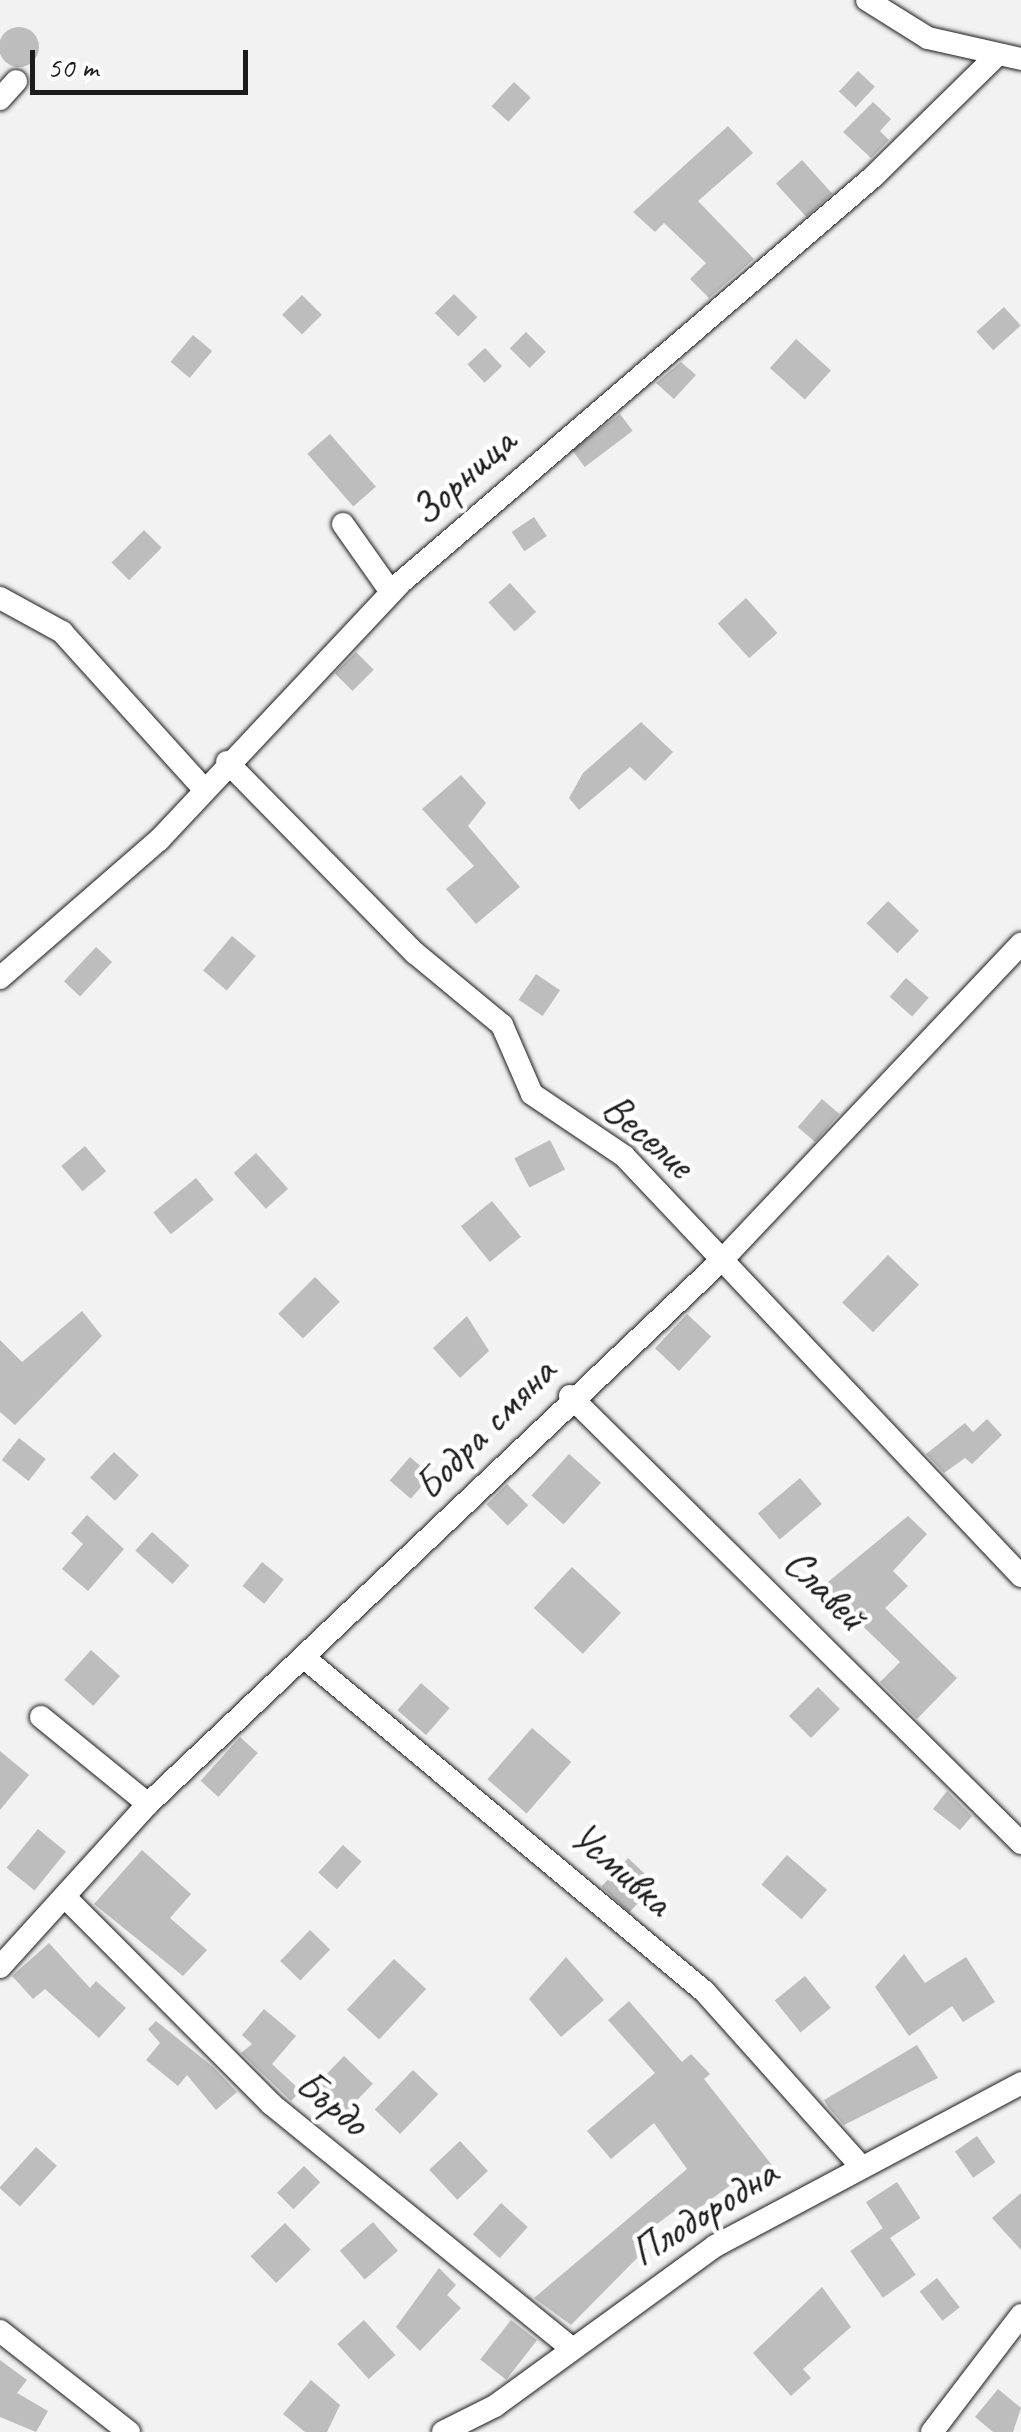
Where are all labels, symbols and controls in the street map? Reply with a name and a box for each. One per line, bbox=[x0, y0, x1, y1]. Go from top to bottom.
scale bar bbox=[35, 30, 252, 92]
text: 50 m bbox=[47, 48, 98, 86]
street label: Зорница bbox=[400, 417, 526, 537]
street label: Веселие bbox=[592, 1083, 704, 1189]
street label: Бодра смяна bbox=[403, 1347, 567, 1511]
street label: Славей bbox=[773, 1538, 877, 1642]
street label: Усмивка bbox=[560, 1811, 682, 1927]
street label: Бърдо bbox=[285, 2059, 379, 2147]
street label: Плодородна bbox=[621, 2148, 787, 2278]

